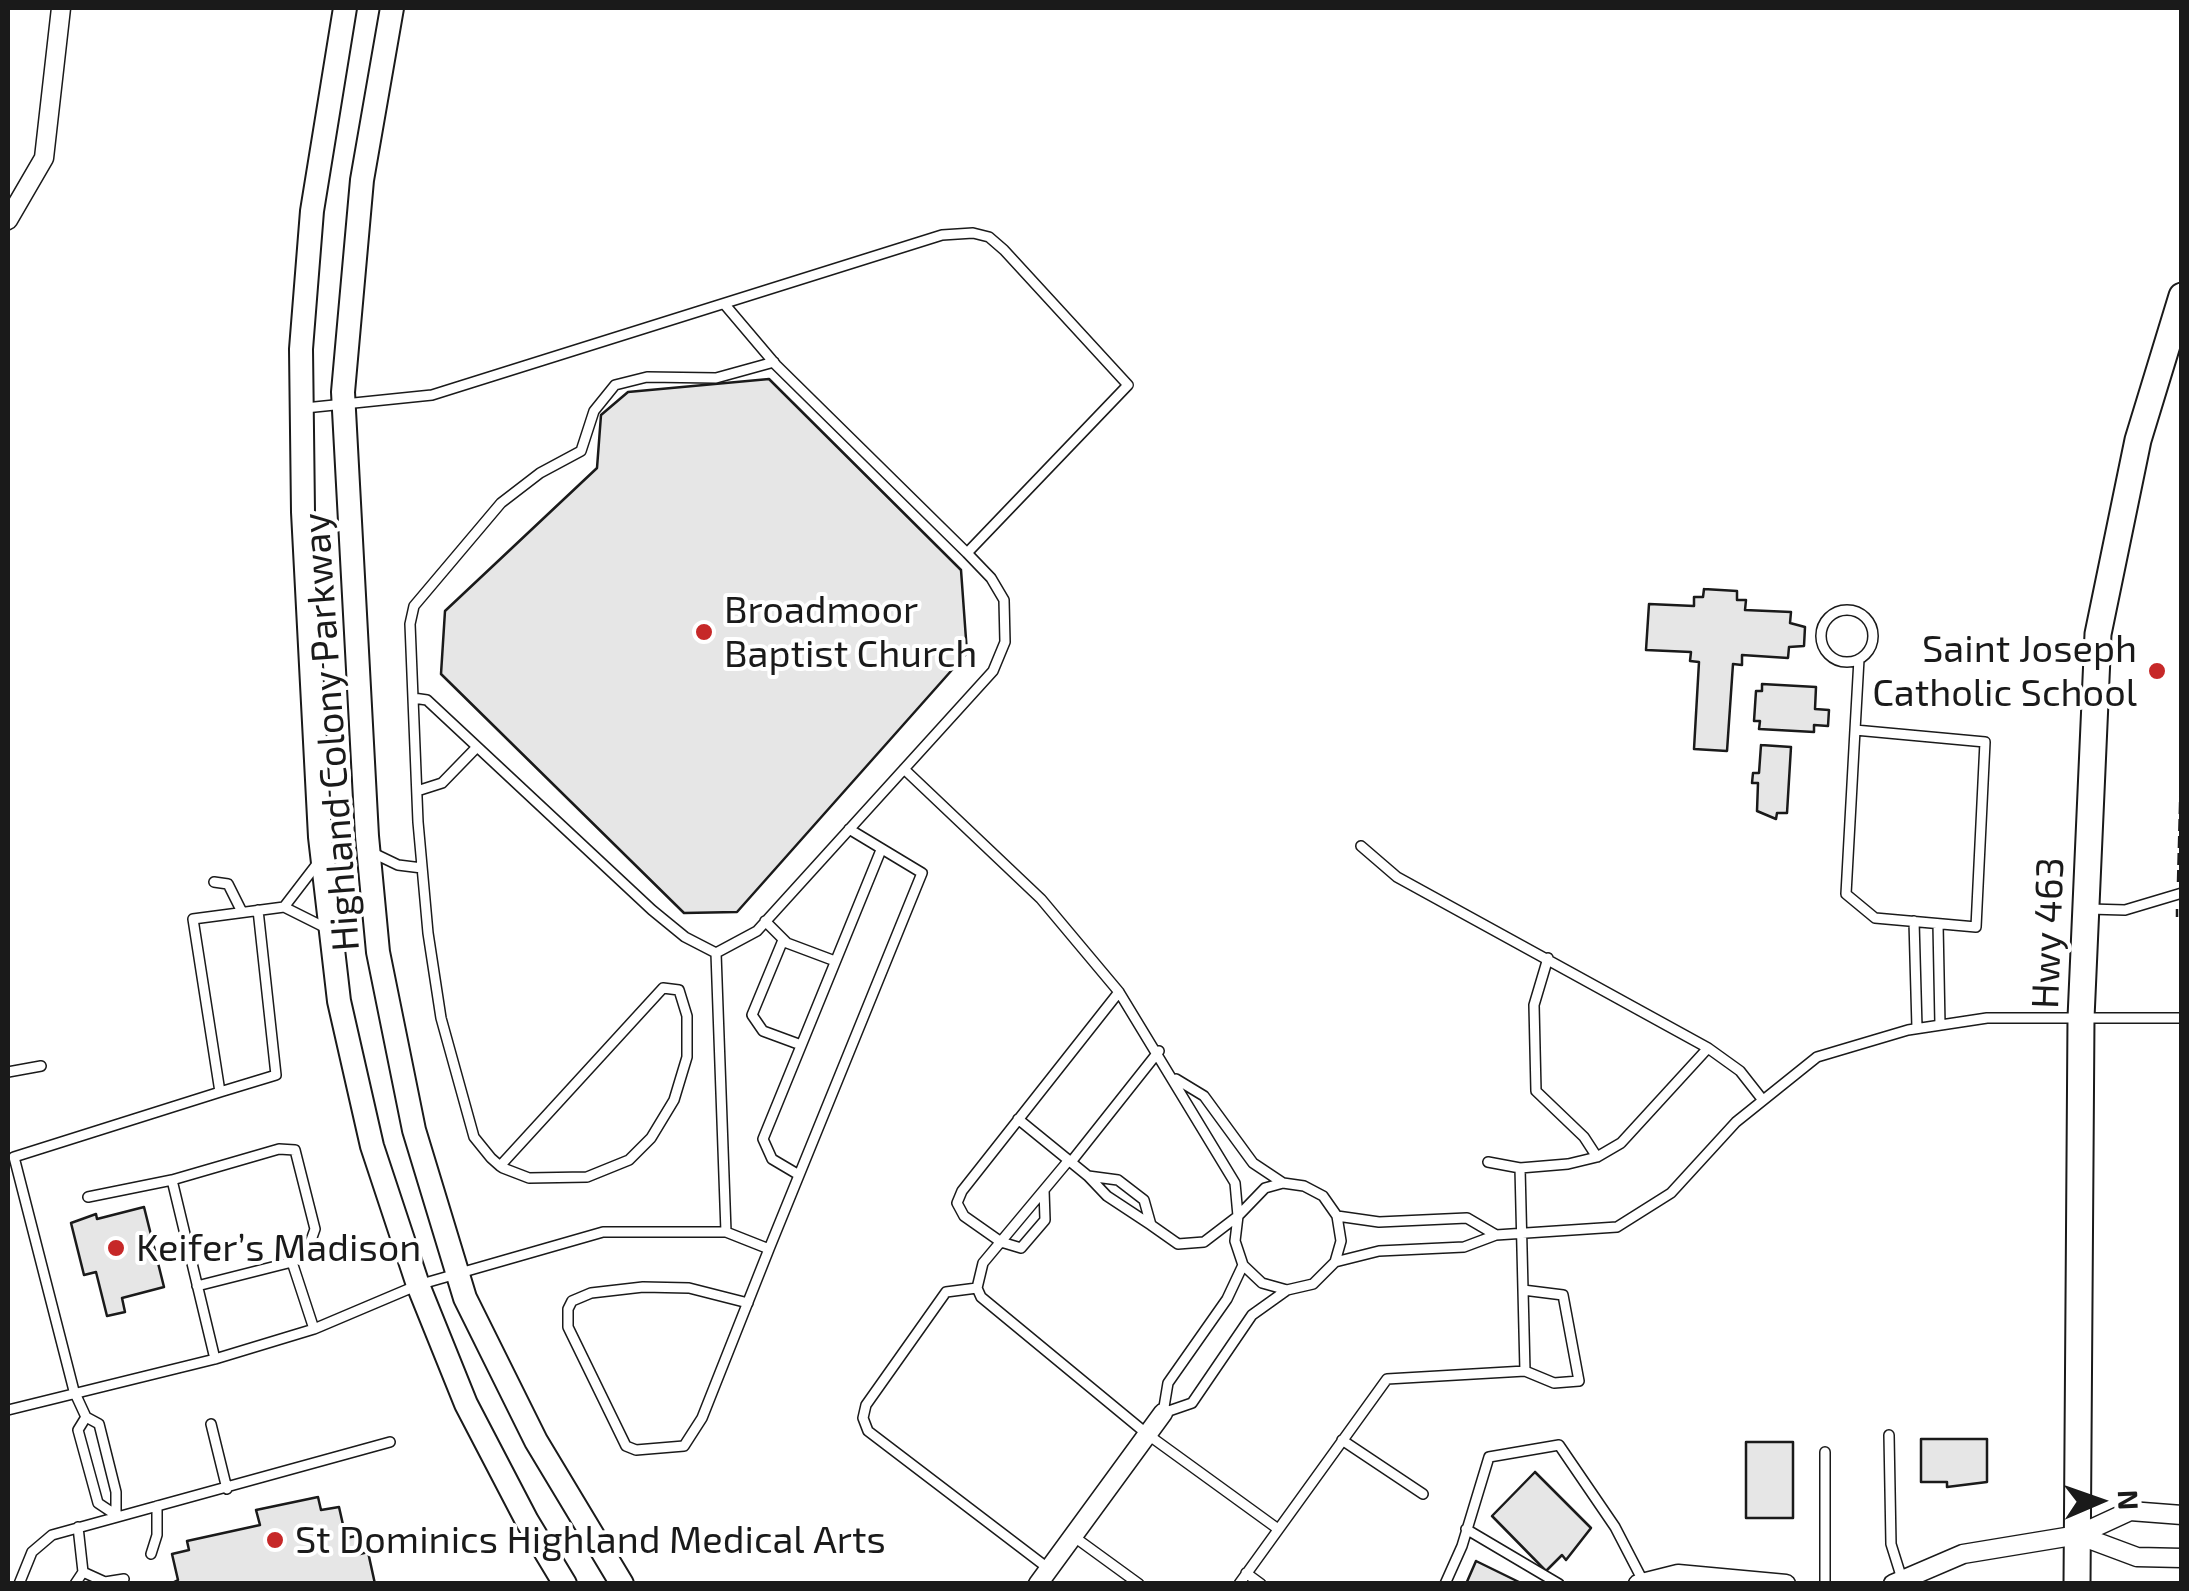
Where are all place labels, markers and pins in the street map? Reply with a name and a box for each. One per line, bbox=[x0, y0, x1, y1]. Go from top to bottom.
place label: Broadmoor Baptist Church bbox=[724, 587, 977, 676]
marker: Broadmoor Baptist Church bbox=[693, 621, 715, 643]
place label: Saint Joseph Catholic School bbox=[1872, 626, 2137, 716]
marker: Saint Joseph Catholic School bbox=[2146, 660, 2168, 682]
place label: Keifer’s Madison bbox=[136, 1225, 421, 1271]
marker: Keifer’s Madison bbox=[105, 1237, 127, 1259]
place label: St Dominics Highland Medical Arts bbox=[295, 1517, 886, 1563]
marker: St Dominics Highland Medical Arts bbox=[264, 1529, 286, 1551]

